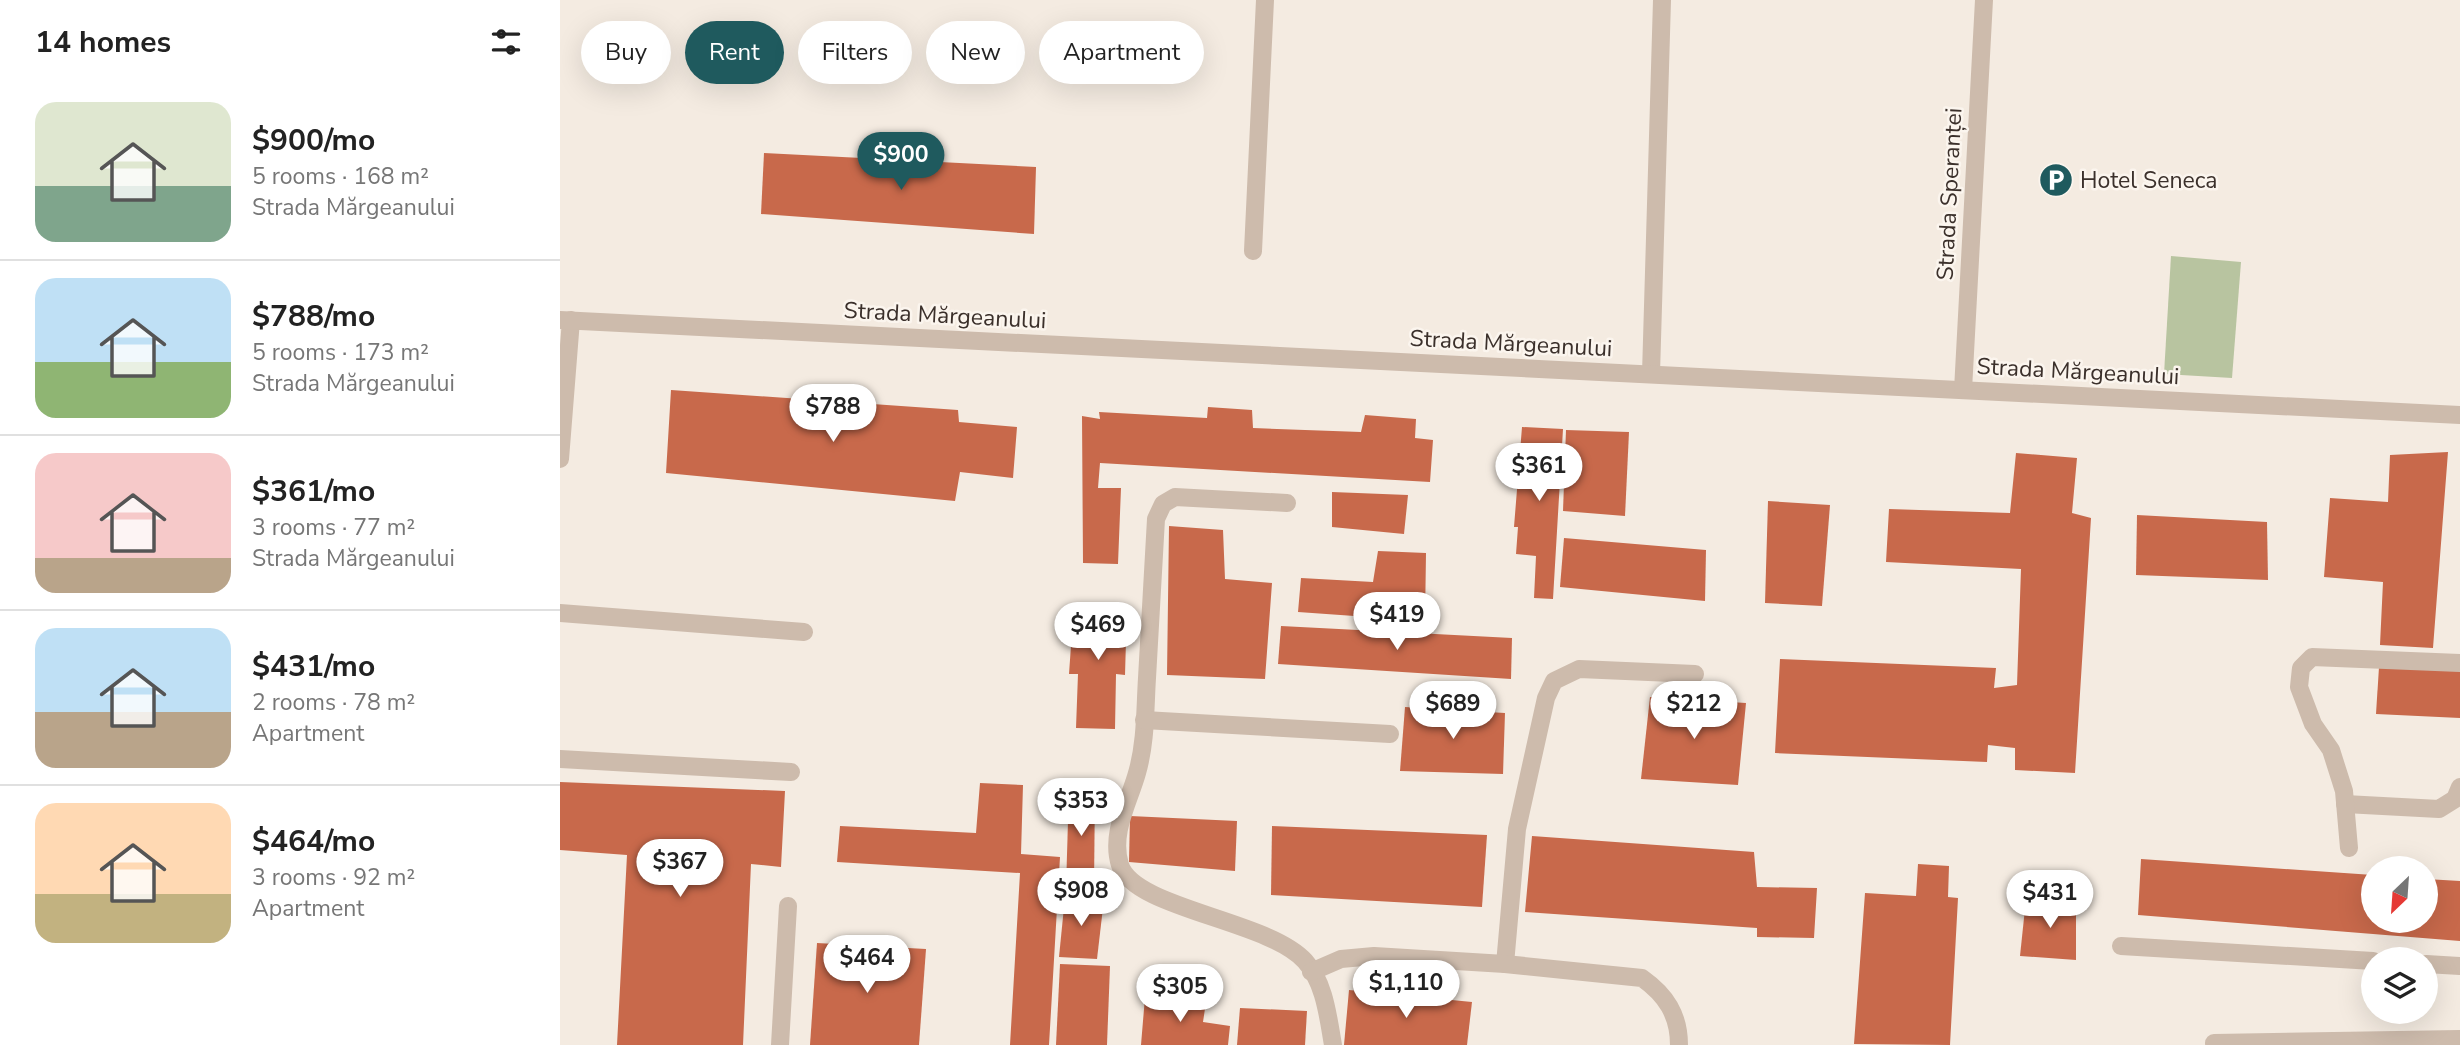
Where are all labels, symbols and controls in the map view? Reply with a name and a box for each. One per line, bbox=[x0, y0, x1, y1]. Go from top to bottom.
chip: Buy bbox=[581, 21, 671, 84]
chip: Rent bbox=[685, 21, 784, 84]
chip: Filters bbox=[798, 21, 912, 84]
chip: New bbox=[926, 21, 1025, 84]
chip: Apartment bbox=[1039, 21, 1204, 84]
text: 14 homes bbox=[35, 22, 171, 63]
icon: filters bbox=[487, 23, 525, 61]
street label: Strada Speranței bbox=[1930, 107, 1969, 281]
text: $900/mo bbox=[252, 120, 375, 161]
icon: home bbox=[91, 130, 175, 214]
pin: $900 bbox=[860, 132, 942, 192]
text: $900 bbox=[873, 139, 929, 170]
text: 5 rooms · 168 m² bbox=[252, 161, 429, 192]
parking icon: Hotel Seneca bbox=[2037, 161, 2075, 199]
place label: Hotel Seneca bbox=[2080, 165, 2218, 196]
text: Strada Mărgeanului bbox=[252, 192, 455, 223]
street label: Strada Mărgeanului bbox=[843, 295, 1047, 336]
text: $788/mo bbox=[252, 296, 375, 337]
icon: home bbox=[91, 306, 175, 390]
street label: Strada Mărgeanului bbox=[1409, 323, 1613, 364]
text: 5 rooms · 173 m² bbox=[252, 337, 429, 368]
street label: Strada Mărgeanului bbox=[1976, 351, 2180, 392]
text: Strada Mărgeanului bbox=[252, 368, 455, 399]
pin: $788 bbox=[792, 384, 874, 444]
text: $788 bbox=[805, 391, 861, 422]
pin: $361 bbox=[1498, 444, 1580, 503]
text: $361 bbox=[1511, 450, 1567, 481]
text: $361/mo bbox=[252, 471, 375, 512]
icon: home bbox=[91, 481, 175, 565]
text: 3 rooms · 77 m² bbox=[252, 512, 415, 543]
text: Strada Mărgeanului bbox=[252, 543, 455, 574]
pin: $419 bbox=[1356, 592, 1438, 652]
text: $419 bbox=[1369, 599, 1425, 630]
pin: $469 bbox=[1057, 602, 1139, 662]
text: $469 bbox=[1070, 609, 1126, 640]
text: $431/mo bbox=[252, 646, 375, 687]
icon: home bbox=[91, 656, 175, 740]
pin: $689 bbox=[1412, 682, 1494, 741]
pin: $212 bbox=[1653, 682, 1735, 741]
text: 2 rooms · 78 m² bbox=[252, 687, 415, 718]
text: $689 bbox=[1425, 688, 1481, 719]
text: $212 bbox=[1666, 688, 1722, 719]
text: Apartment bbox=[252, 718, 364, 749]
pin: $353 bbox=[1040, 778, 1122, 838]
text: $353 bbox=[1053, 785, 1109, 816]
text: $464/mo bbox=[252, 821, 375, 862]
icon: home bbox=[91, 831, 175, 915]
pin: $367 bbox=[639, 839, 721, 899]
text: $367 bbox=[652, 846, 708, 877]
north arrow bbox=[2361, 856, 2438, 933]
map controls bbox=[2361, 856, 2438, 1024]
text: 3 rooms · 92 m² bbox=[252, 862, 415, 893]
pin: $908 bbox=[1040, 869, 1122, 928]
pin: $431 bbox=[2009, 870, 2091, 930]
text: $908 bbox=[1053, 875, 1109, 906]
text: $431 bbox=[2022, 877, 2078, 908]
text: Apartment bbox=[252, 893, 364, 924]
pin: $464 bbox=[826, 936, 908, 995]
text: $464 bbox=[839, 942, 895, 973]
button: layers bbox=[2361, 947, 2438, 1024]
pin: $1,110 bbox=[1349, 960, 1463, 1020]
pin: $305 bbox=[1139, 964, 1221, 1024]
text: $1,110 bbox=[1369, 967, 1443, 998]
text: $305 bbox=[1152, 971, 1208, 1002]

